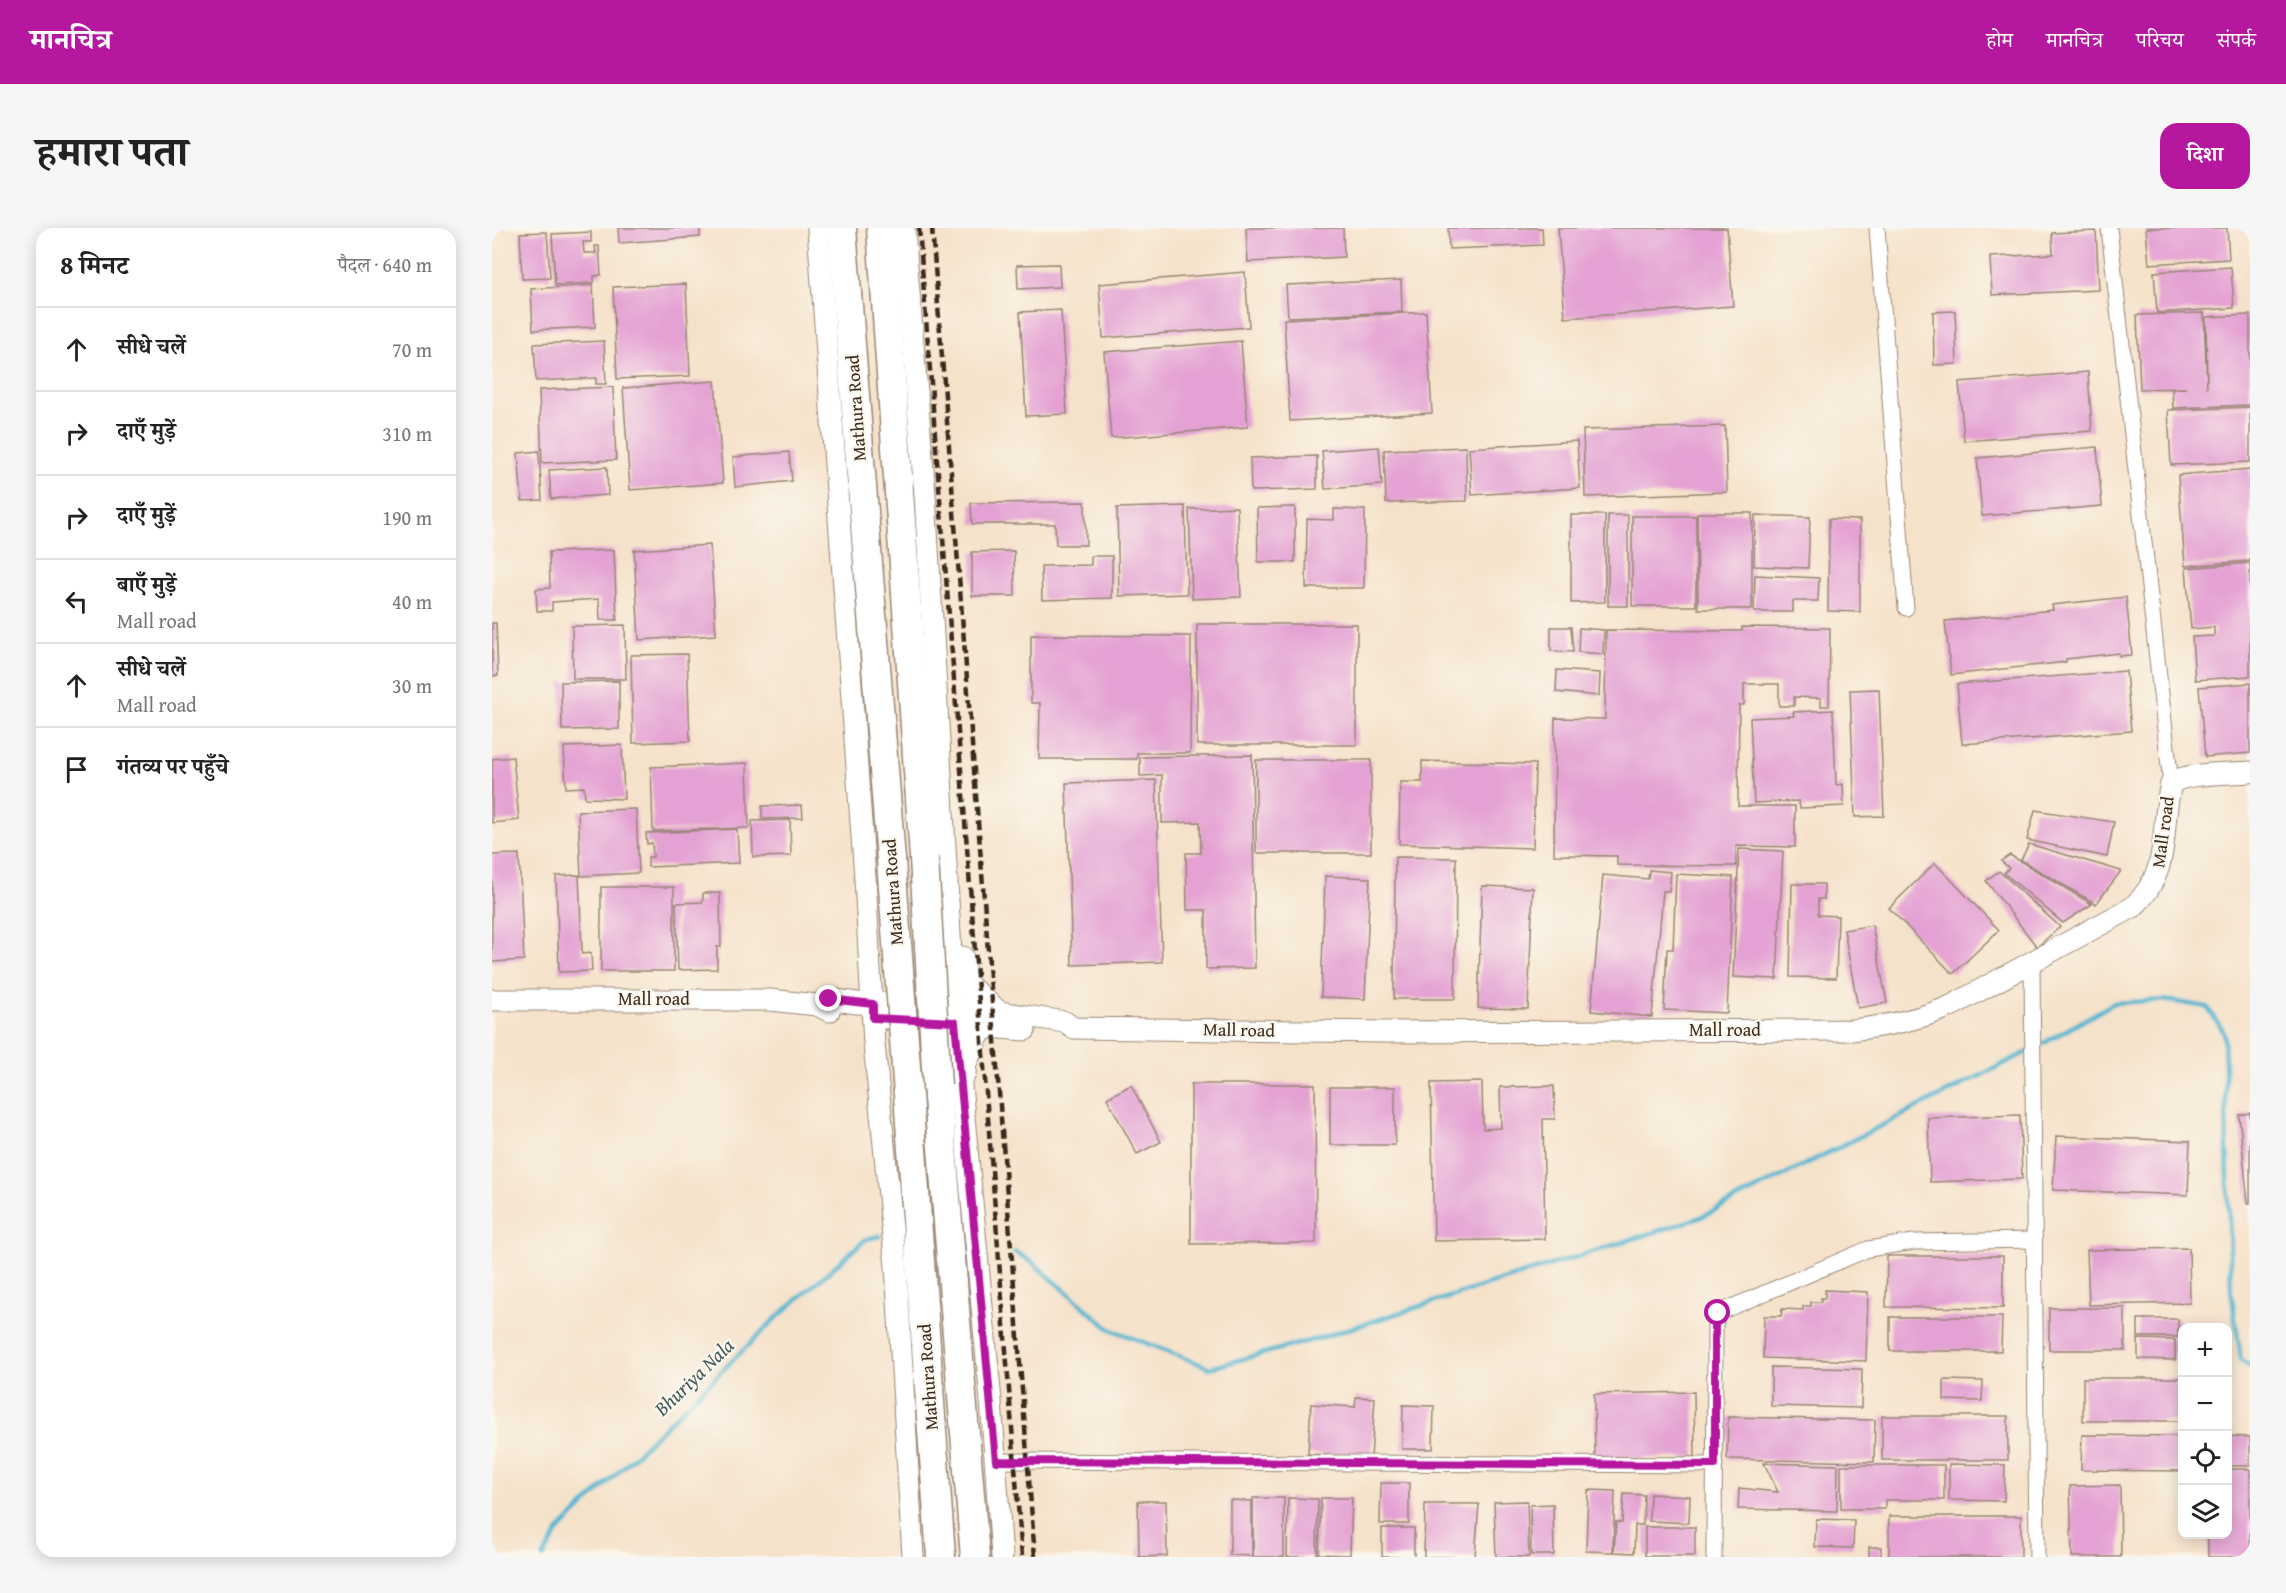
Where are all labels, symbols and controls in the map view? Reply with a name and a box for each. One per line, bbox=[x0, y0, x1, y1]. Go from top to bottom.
text: मानचित्र bbox=[30, 18, 112, 59]
text: होम bbox=[1986, 24, 2013, 55]
text: मानचित्र bbox=[2046, 24, 2103, 55]
text: परिचय bbox=[2136, 24, 2184, 55]
text: संपर्क bbox=[2217, 24, 2256, 55]
text: हमारा पता bbox=[36, 120, 188, 181]
button: दिशा bbox=[2160, 123, 2250, 189]
text: 8 मिनट bbox=[60, 245, 128, 284]
text: पैदल · 640 m bbox=[338, 250, 432, 279]
text: सीधे चलें bbox=[117, 330, 186, 362]
icon: ahead bbox=[60, 333, 93, 366]
text: 70 m bbox=[392, 335, 432, 364]
street label: Mathura Road bbox=[838, 353, 873, 462]
text: दाएँ मुड़ें bbox=[117, 414, 176, 446]
icon: right bbox=[60, 417, 93, 450]
text: 310 m bbox=[382, 419, 432, 448]
text: दाएँ मुड़ें bbox=[117, 498, 176, 530]
icon: right bbox=[60, 501, 93, 534]
text: 190 m bbox=[382, 503, 432, 532]
text: बाएँ मुड़ें bbox=[117, 568, 176, 600]
icon: left bbox=[60, 585, 93, 618]
text: 40 m bbox=[392, 587, 432, 616]
text: Mall road bbox=[117, 606, 197, 635]
text: सीधे चलें bbox=[117, 652, 186, 684]
icon: ahead bbox=[60, 669, 93, 702]
text: 30 m bbox=[392, 671, 432, 700]
text: Mall road bbox=[117, 690, 197, 719]
text: गंतव्य पर पहुँचे bbox=[117, 750, 228, 782]
icon: arrive bbox=[60, 753, 93, 786]
street label: Mall road bbox=[2144, 794, 2181, 869]
street label: Mathura Road bbox=[875, 837, 910, 946]
street label: Mall road bbox=[618, 985, 690, 1012]
route end bbox=[815, 985, 841, 1011]
street label: Mall road bbox=[1203, 1015, 1276, 1044]
street label: Mall road bbox=[1689, 1016, 1761, 1043]
route start bbox=[1704, 1299, 1730, 1325]
street label: Mathura Road bbox=[910, 1322, 945, 1431]
map controls bbox=[2178, 1323, 2232, 1539]
button: + bbox=[2178, 1323, 2232, 1377]
water label: Bhuriya Nala bbox=[647, 1331, 741, 1423]
button: − bbox=[2178, 1377, 2232, 1431]
button: locate bbox=[2178, 1431, 2232, 1485]
button: layers bbox=[2178, 1485, 2232, 1539]

